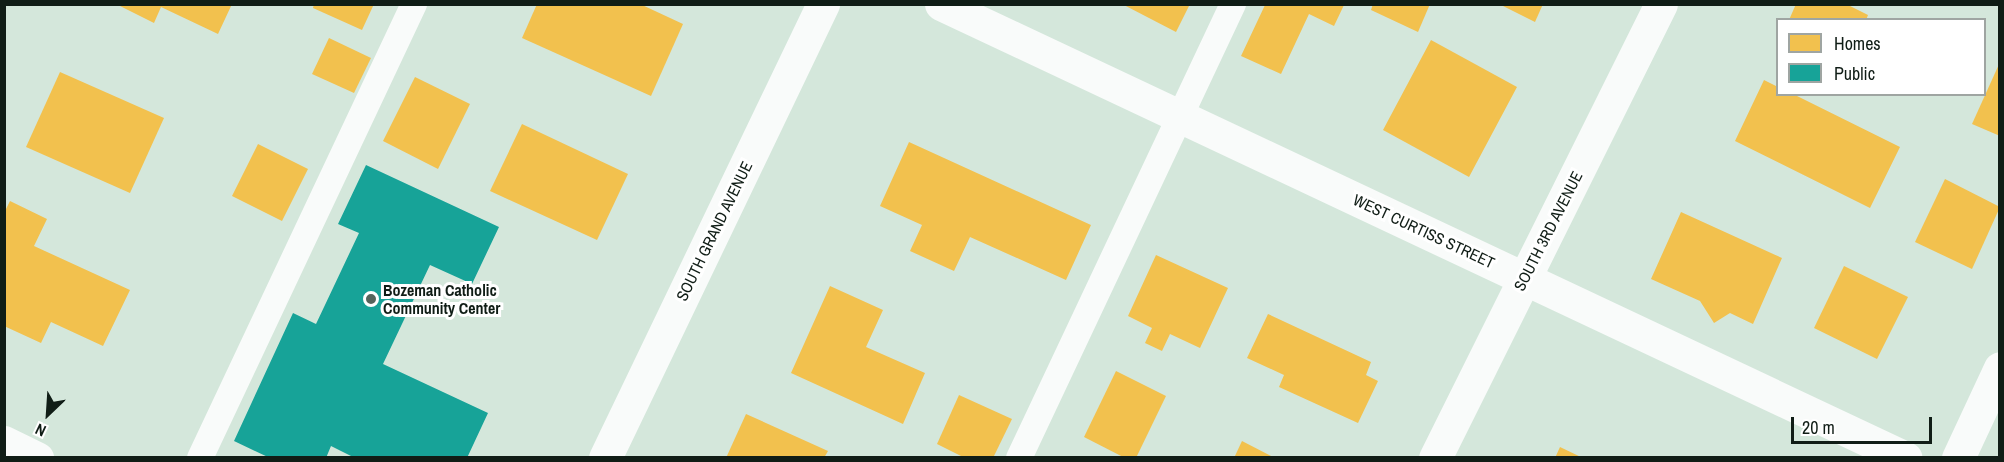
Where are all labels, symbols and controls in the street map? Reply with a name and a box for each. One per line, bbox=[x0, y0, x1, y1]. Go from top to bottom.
legend bbox=[1776, 18, 1986, 96]
text: Homes bbox=[1834, 31, 1881, 56]
text: Public bbox=[1834, 61, 1875, 86]
street label: SOUTH GRAND AVENUE bbox=[672, 158, 756, 304]
street label: SOUTH 3RD AVENUE bbox=[1509, 168, 1587, 294]
street label: WEST CURTISS STREET bbox=[1350, 190, 1498, 272]
place label: Bozeman Catholic Community Center bbox=[383, 280, 500, 318]
marker: Bozeman Catholic Community Center bbox=[364, 292, 378, 306]
north arrow bbox=[18, 384, 78, 444]
scale bar bbox=[1794, 405, 1935, 443]
text: 20 m bbox=[1802, 415, 1835, 440]
text: N bbox=[31, 418, 49, 442]

